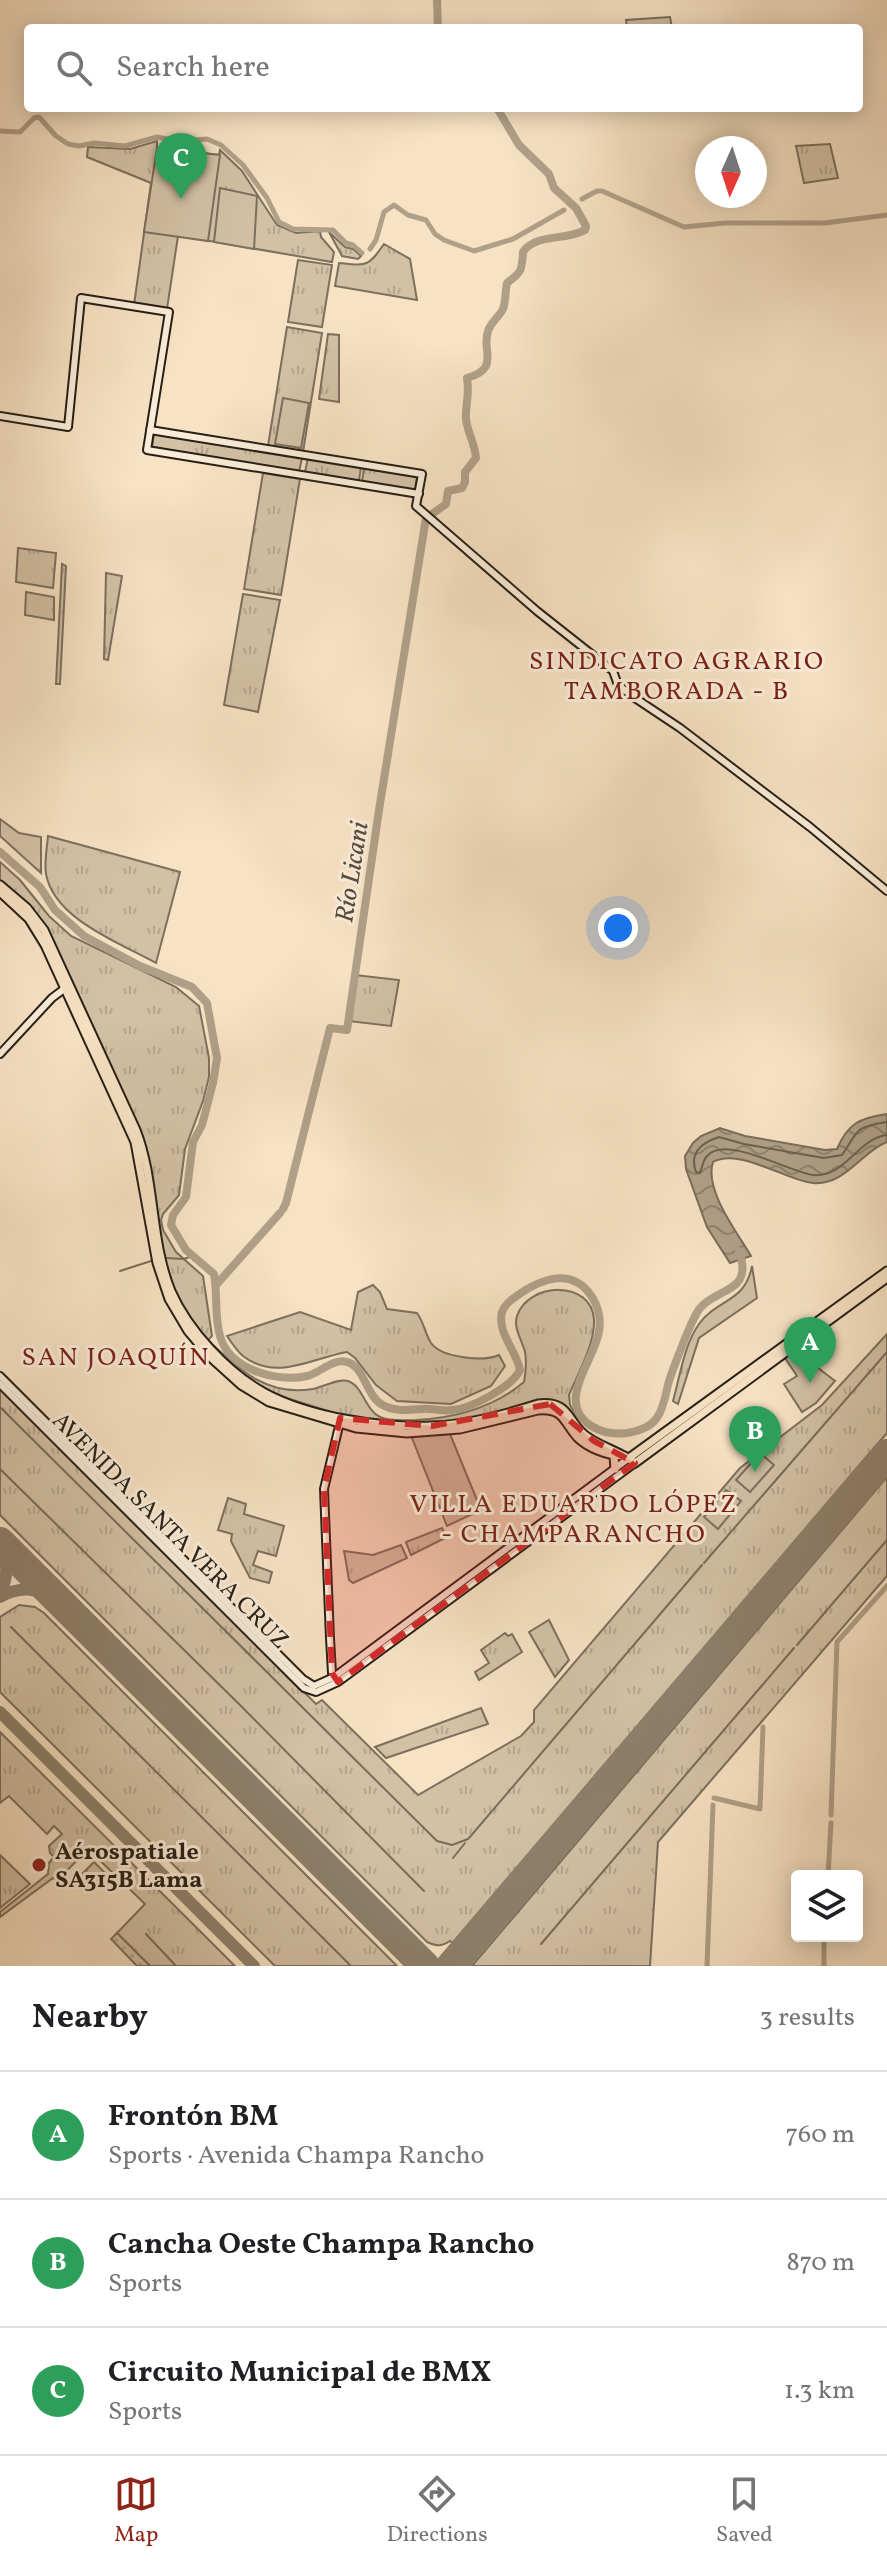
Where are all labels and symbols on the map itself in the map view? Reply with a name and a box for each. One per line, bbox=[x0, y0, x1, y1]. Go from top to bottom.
pin: C bbox=[155, 133, 207, 199]
north arrow bbox=[695, 136, 767, 208]
district label: SINDICATO AGRARIO TAMBORADA - B bbox=[529, 644, 825, 710]
water label: Río Licani bbox=[327, 819, 379, 925]
your location bbox=[598, 908, 638, 948]
pin: A bbox=[784, 1317, 836, 1383]
district label: SAN JOAQUÍN bbox=[21, 1340, 211, 1376]
street label: AVENIDA SANTA VERA CRUZ bbox=[43, 1405, 296, 1658]
pin: B bbox=[729, 1406, 781, 1472]
district label: VILLA EDUARDO LÓPEZ - CHAMPARANCHO bbox=[410, 1487, 738, 1553]
place label: Aérospatiale SA315B Lama bbox=[55, 1836, 202, 1898]
marker: Aérospatiale SA315B Lama bbox=[30, 1856, 48, 1874]

